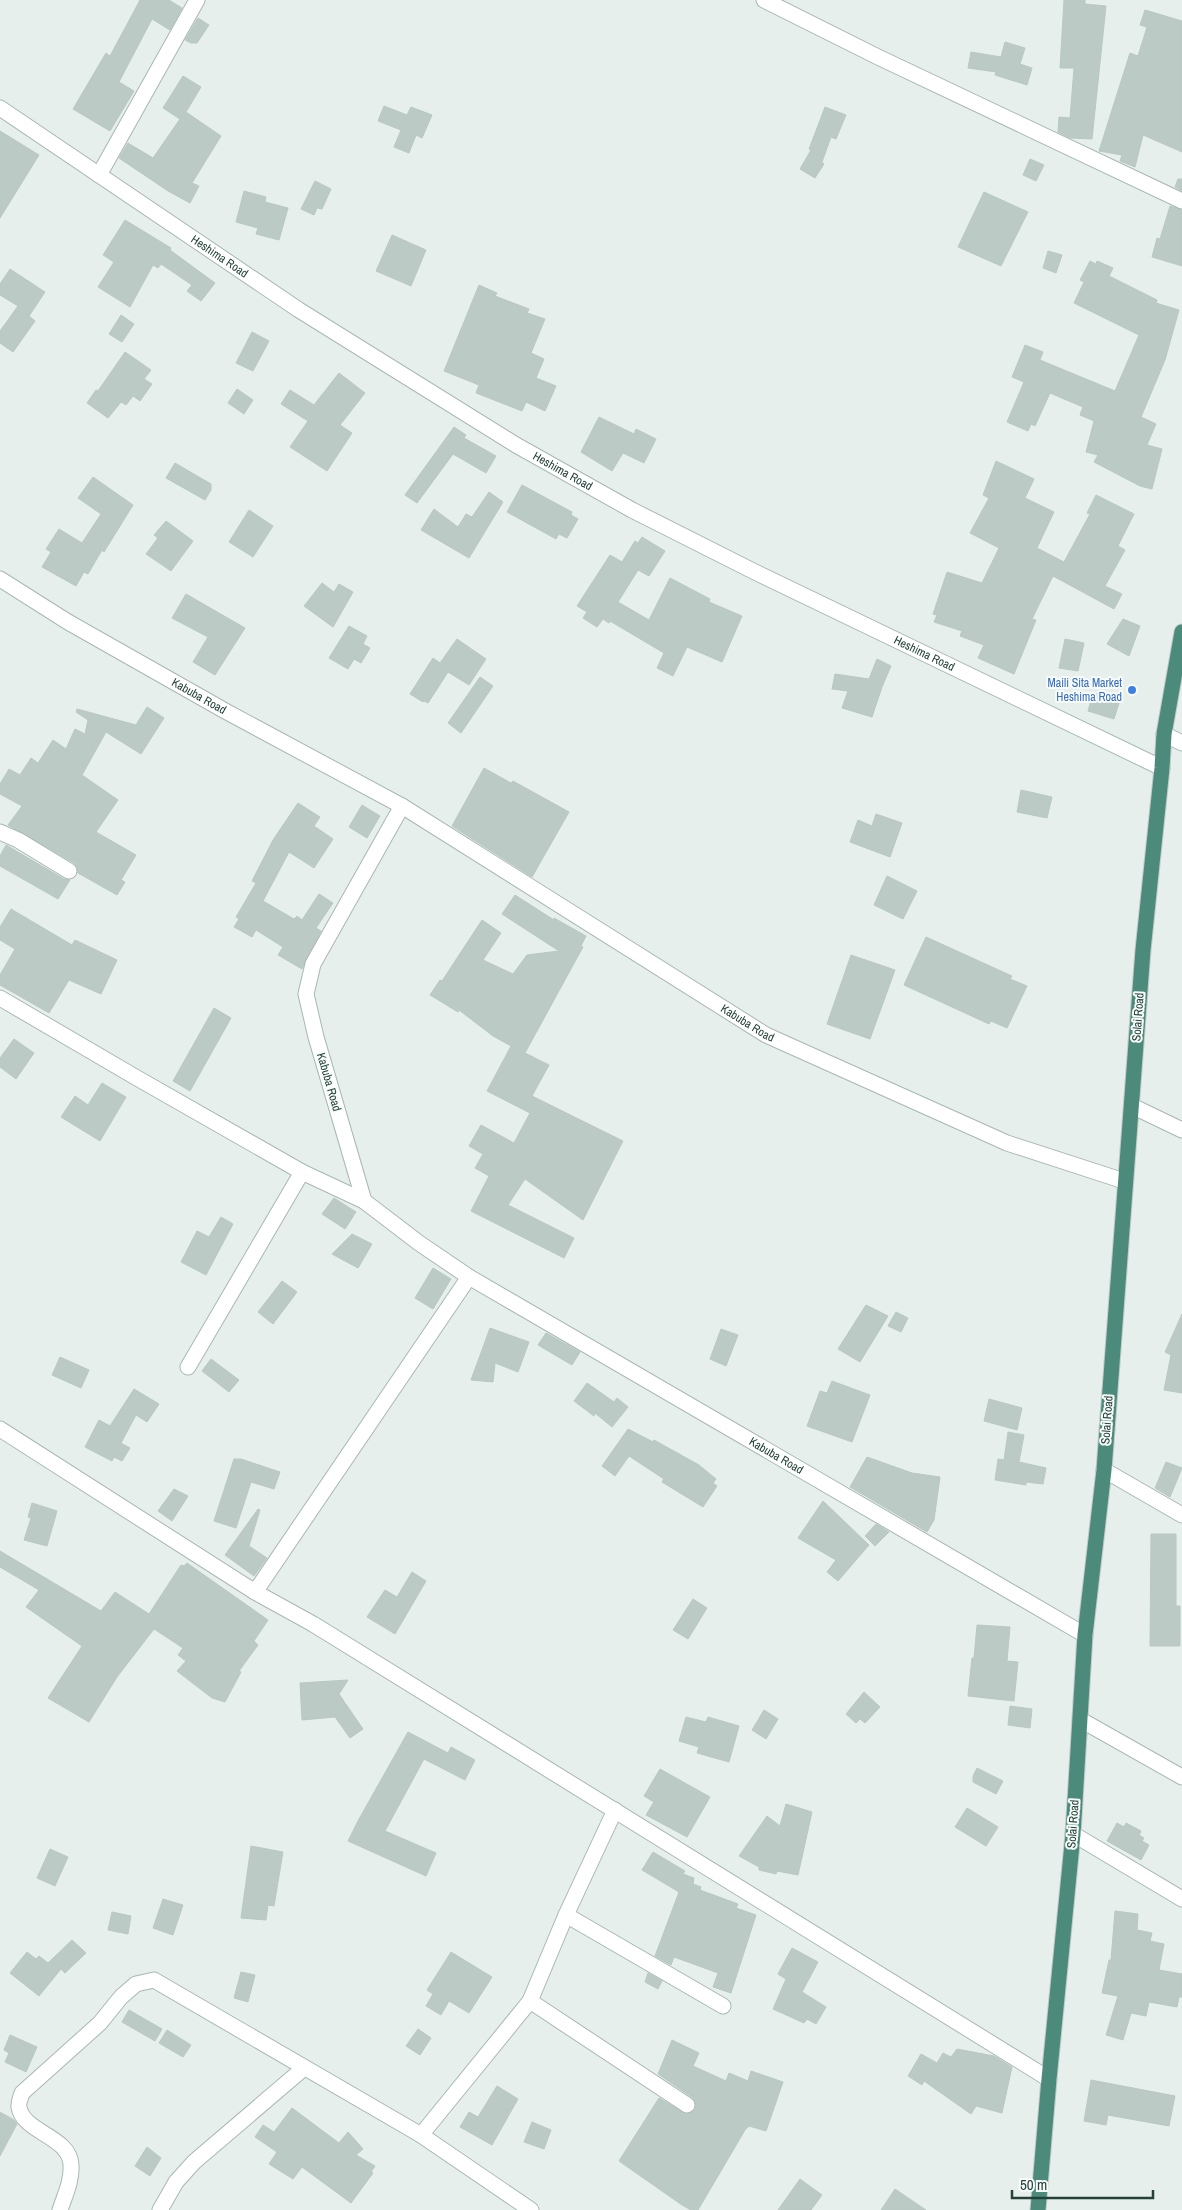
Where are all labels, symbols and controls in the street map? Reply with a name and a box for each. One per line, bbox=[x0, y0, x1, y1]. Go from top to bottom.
street label: Heshima Road bbox=[188, 231, 251, 281]
street label: Heshima Road bbox=[530, 448, 595, 494]
street label: Heshima Road bbox=[891, 632, 957, 675]
street label: Kabuba Road bbox=[169, 674, 229, 718]
place label: Maili Sita Market Heshima Road bbox=[1048, 675, 1122, 705]
marker: Maili Sita Market Heshima Road bbox=[1126, 684, 1138, 696]
street label: Solai Road bbox=[1128, 992, 1148, 1042]
street label: Kabuba Road bbox=[718, 1001, 777, 1046]
street label: Kabuba Road bbox=[313, 1051, 345, 1113]
street label: Solai Road bbox=[1097, 1395, 1117, 1445]
street label: Kabuba Road bbox=[746, 1433, 806, 1478]
street label: Solai Road bbox=[1063, 1799, 1083, 1849]
scale bar bbox=[1012, 2168, 1153, 2200]
text: 50 m bbox=[1020, 2174, 1047, 2195]

